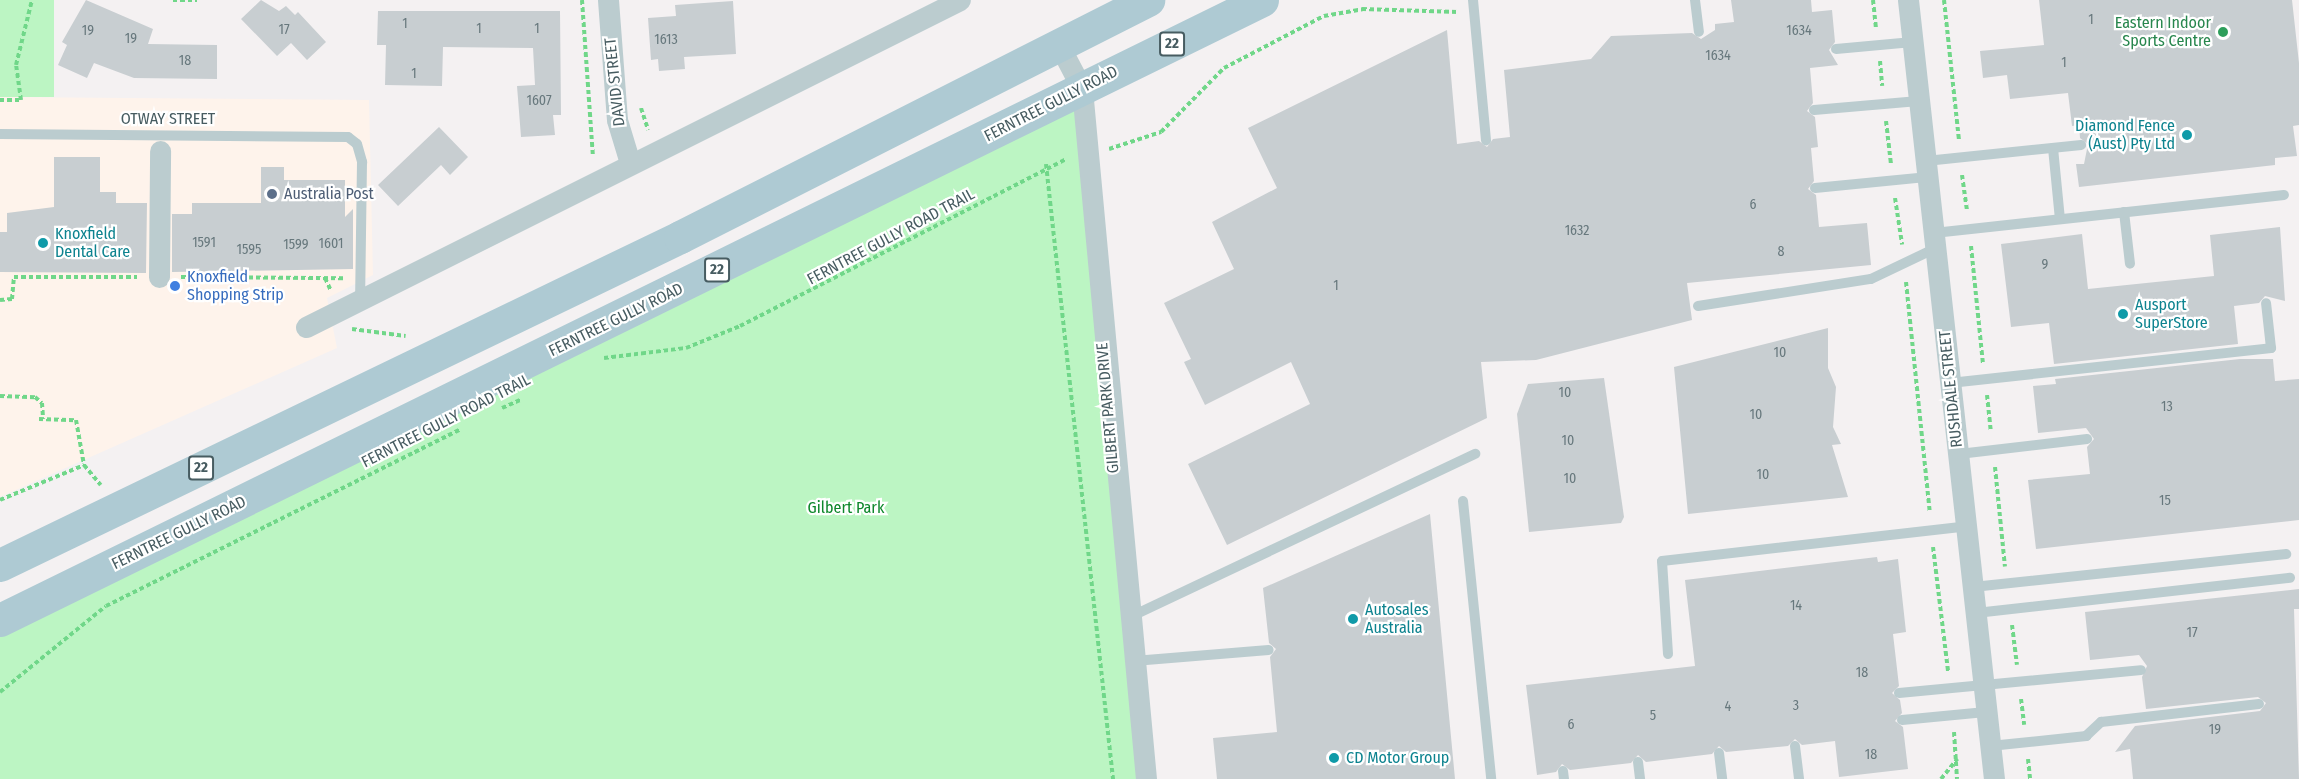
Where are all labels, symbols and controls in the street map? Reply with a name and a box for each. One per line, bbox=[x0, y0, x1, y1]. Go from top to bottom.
house number: 1 bbox=[2088, 12, 2094, 28]
place label: Eastern Indoor Sports Centre bbox=[2115, 13, 2211, 51]
house number: 1 bbox=[402, 16, 408, 32]
house number: 1 bbox=[476, 21, 482, 37]
house number: 1 bbox=[534, 21, 540, 37]
house number: 17 bbox=[278, 22, 290, 38]
house number: 19 bbox=[82, 23, 94, 39]
house number: 1634 bbox=[1786, 23, 1812, 39]
marker: Eastern Indoor Sports Centre bbox=[2216, 25, 2230, 39]
house number: 19 bbox=[125, 31, 137, 47]
house number: 1613 bbox=[654, 32, 678, 48]
road number: 22 bbox=[1158, 32, 1186, 56]
street label: DAVID STREET bbox=[601, 37, 629, 127]
house number: 1634 bbox=[1705, 48, 1731, 64]
house number: 18 bbox=[179, 53, 191, 69]
house number: 1 bbox=[2061, 55, 2067, 71]
street label: FERNTREE GULLY ROAD bbox=[981, 62, 1121, 146]
house number: 1 bbox=[411, 66, 417, 82]
house number: 1607 bbox=[526, 93, 552, 109]
street label: OTWAY STREET bbox=[121, 109, 215, 129]
place label: Diamond Fence (Aust) Pty Ltd bbox=[2075, 116, 2175, 154]
marker: Diamond Fence (Aust) Pty Ltd bbox=[2180, 128, 2194, 142]
place label: Australia Post bbox=[284, 184, 374, 204]
street label: FERNTREE GULLY ROAD TRAIL bbox=[804, 185, 978, 289]
marker: Australia Post bbox=[265, 187, 279, 201]
house number: 6 bbox=[1750, 197, 1756, 213]
house number: 1632 bbox=[1565, 223, 1589, 239]
place label: Knoxfield Dental Care bbox=[55, 224, 130, 262]
house number: 1591 bbox=[192, 235, 216, 251]
marker: Knoxfield Dental Care bbox=[36, 236, 50, 250]
house number: 1601 bbox=[319, 236, 343, 252]
house number: 1599 bbox=[283, 237, 309, 253]
house number: 1595 bbox=[237, 242, 261, 258]
house number: 8 bbox=[1778, 244, 1784, 260]
house number: 9 bbox=[2042, 257, 2048, 273]
road number: 22 bbox=[704, 258, 730, 282]
place label: Knoxfield Shopping Strip bbox=[187, 267, 284, 305]
house number: 1 bbox=[1333, 278, 1339, 294]
marker: Knoxfield Shopping Strip bbox=[168, 279, 182, 293]
street label: FERNTREE GULLY ROAD bbox=[546, 279, 686, 361]
place label: Ausport SuperStore bbox=[2135, 295, 2208, 333]
marker: Ausport SuperStore bbox=[2116, 307, 2130, 321]
street label: RUSHDALE STREET bbox=[1935, 330, 1967, 448]
street label: GILBERT PARK DRIVE bbox=[1093, 342, 1123, 474]
house number: 10 bbox=[1774, 345, 1786, 361]
street label: FERNTREE GULLY ROAD TRAIL bbox=[358, 370, 534, 472]
house number: 10 bbox=[1559, 385, 1571, 401]
house number: 13 bbox=[2161, 399, 2173, 415]
house number: 10 bbox=[1750, 407, 1762, 423]
house number: 10 bbox=[1562, 433, 1574, 449]
road number: 22 bbox=[188, 456, 214, 480]
house number: 10 bbox=[1757, 467, 1769, 483]
house number: 10 bbox=[1564, 471, 1576, 487]
street label: FERNTREE GULLY ROAD bbox=[109, 492, 249, 574]
house number: 15 bbox=[2159, 493, 2171, 509]
park label: Gilbert Park bbox=[808, 498, 884, 518]
house number: 14 bbox=[1790, 598, 1802, 614]
place label: Autosales Australia bbox=[1365, 600, 1428, 638]
marker: Autosales Australia bbox=[1346, 612, 1360, 626]
house number: 17 bbox=[2186, 625, 2198, 641]
house number: 18 bbox=[1856, 665, 1868, 681]
house number: 3 bbox=[1793, 698, 1799, 714]
house number: 4 bbox=[1725, 699, 1731, 715]
house number: 5 bbox=[1650, 708, 1656, 724]
house number: 6 bbox=[1568, 717, 1574, 733]
house number: 19 bbox=[2209, 722, 2221, 738]
house number: 18 bbox=[1865, 747, 1877, 763]
place label: CD Motor Group bbox=[1346, 748, 1449, 768]
marker: CD Motor Group bbox=[1327, 751, 1341, 765]

